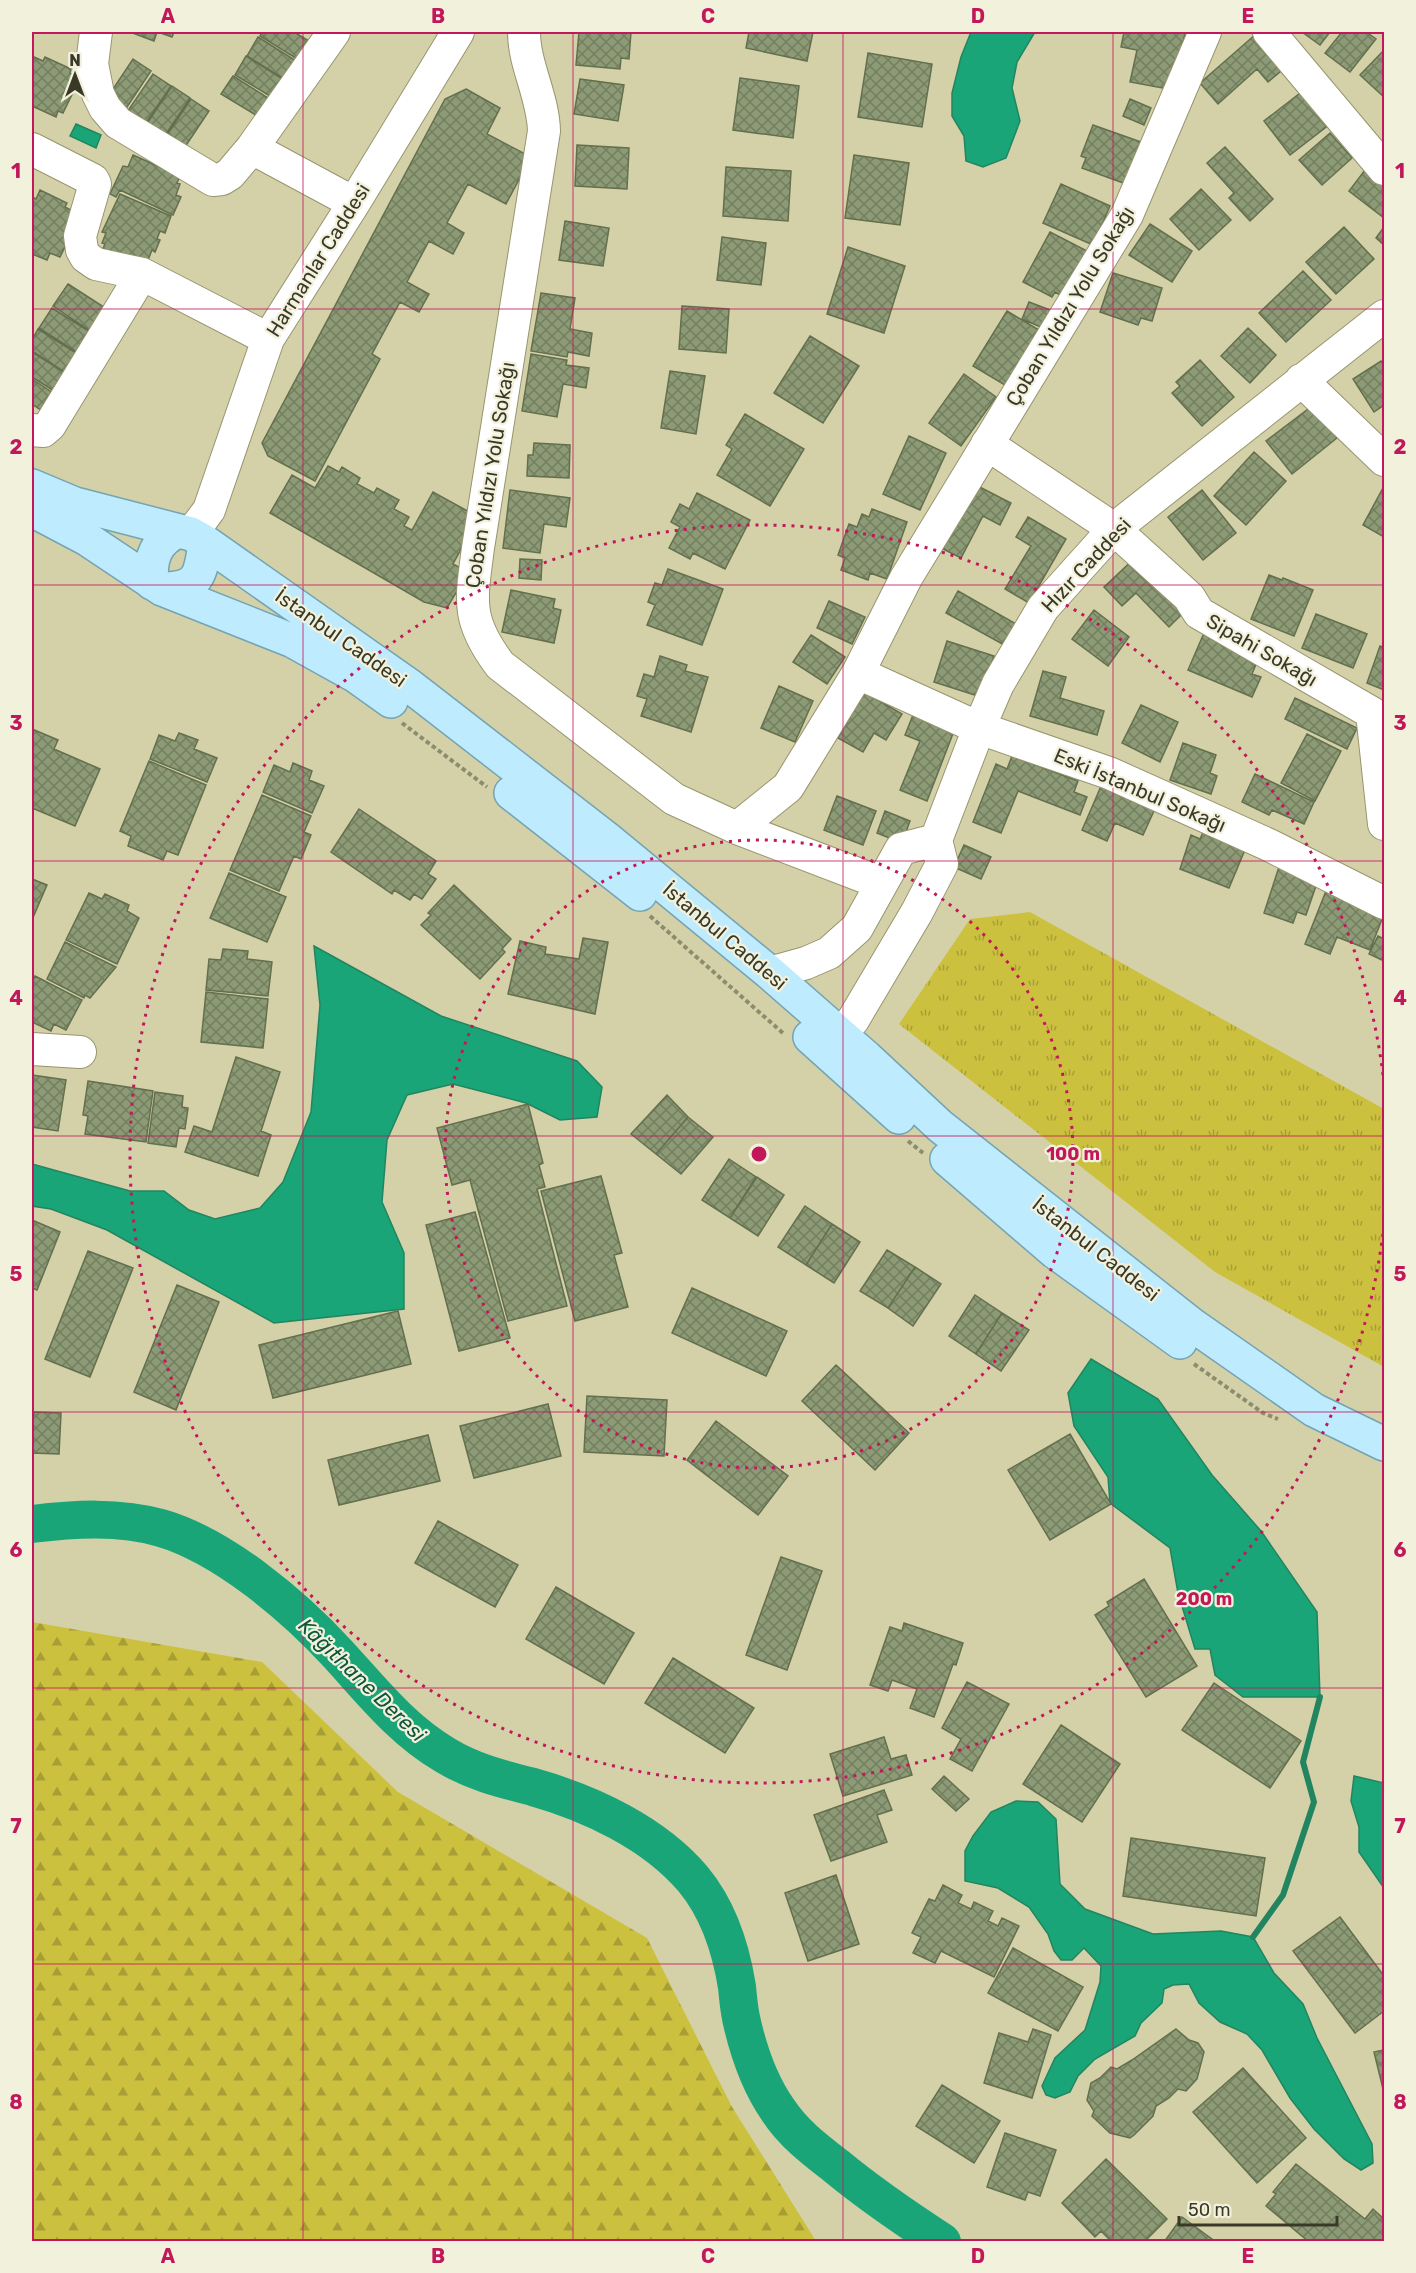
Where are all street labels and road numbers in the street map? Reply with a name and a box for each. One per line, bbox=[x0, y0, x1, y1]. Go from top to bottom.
street label: Harmanlar Caddesi bbox=[261, 179, 375, 341]
street label: Çoban Yıldızı Yolu Sokağı bbox=[1001, 202, 1139, 410]
street label: Çoban Yıldızı Yolu Sokağı bbox=[460, 360, 520, 590]
street label: Hızır Caddesi bbox=[1036, 513, 1136, 617]
street label: İstanbul Caddesi bbox=[271, 584, 411, 692]
street label: Sipahi Sokağı bbox=[1202, 609, 1322, 691]
street label: Eski İstanbul Sokağı bbox=[1050, 743, 1230, 837]
street label: İstanbul Caddesi bbox=[658, 877, 792, 995]
street label: İstanbul Caddesi bbox=[1028, 1192, 1164, 1306]

